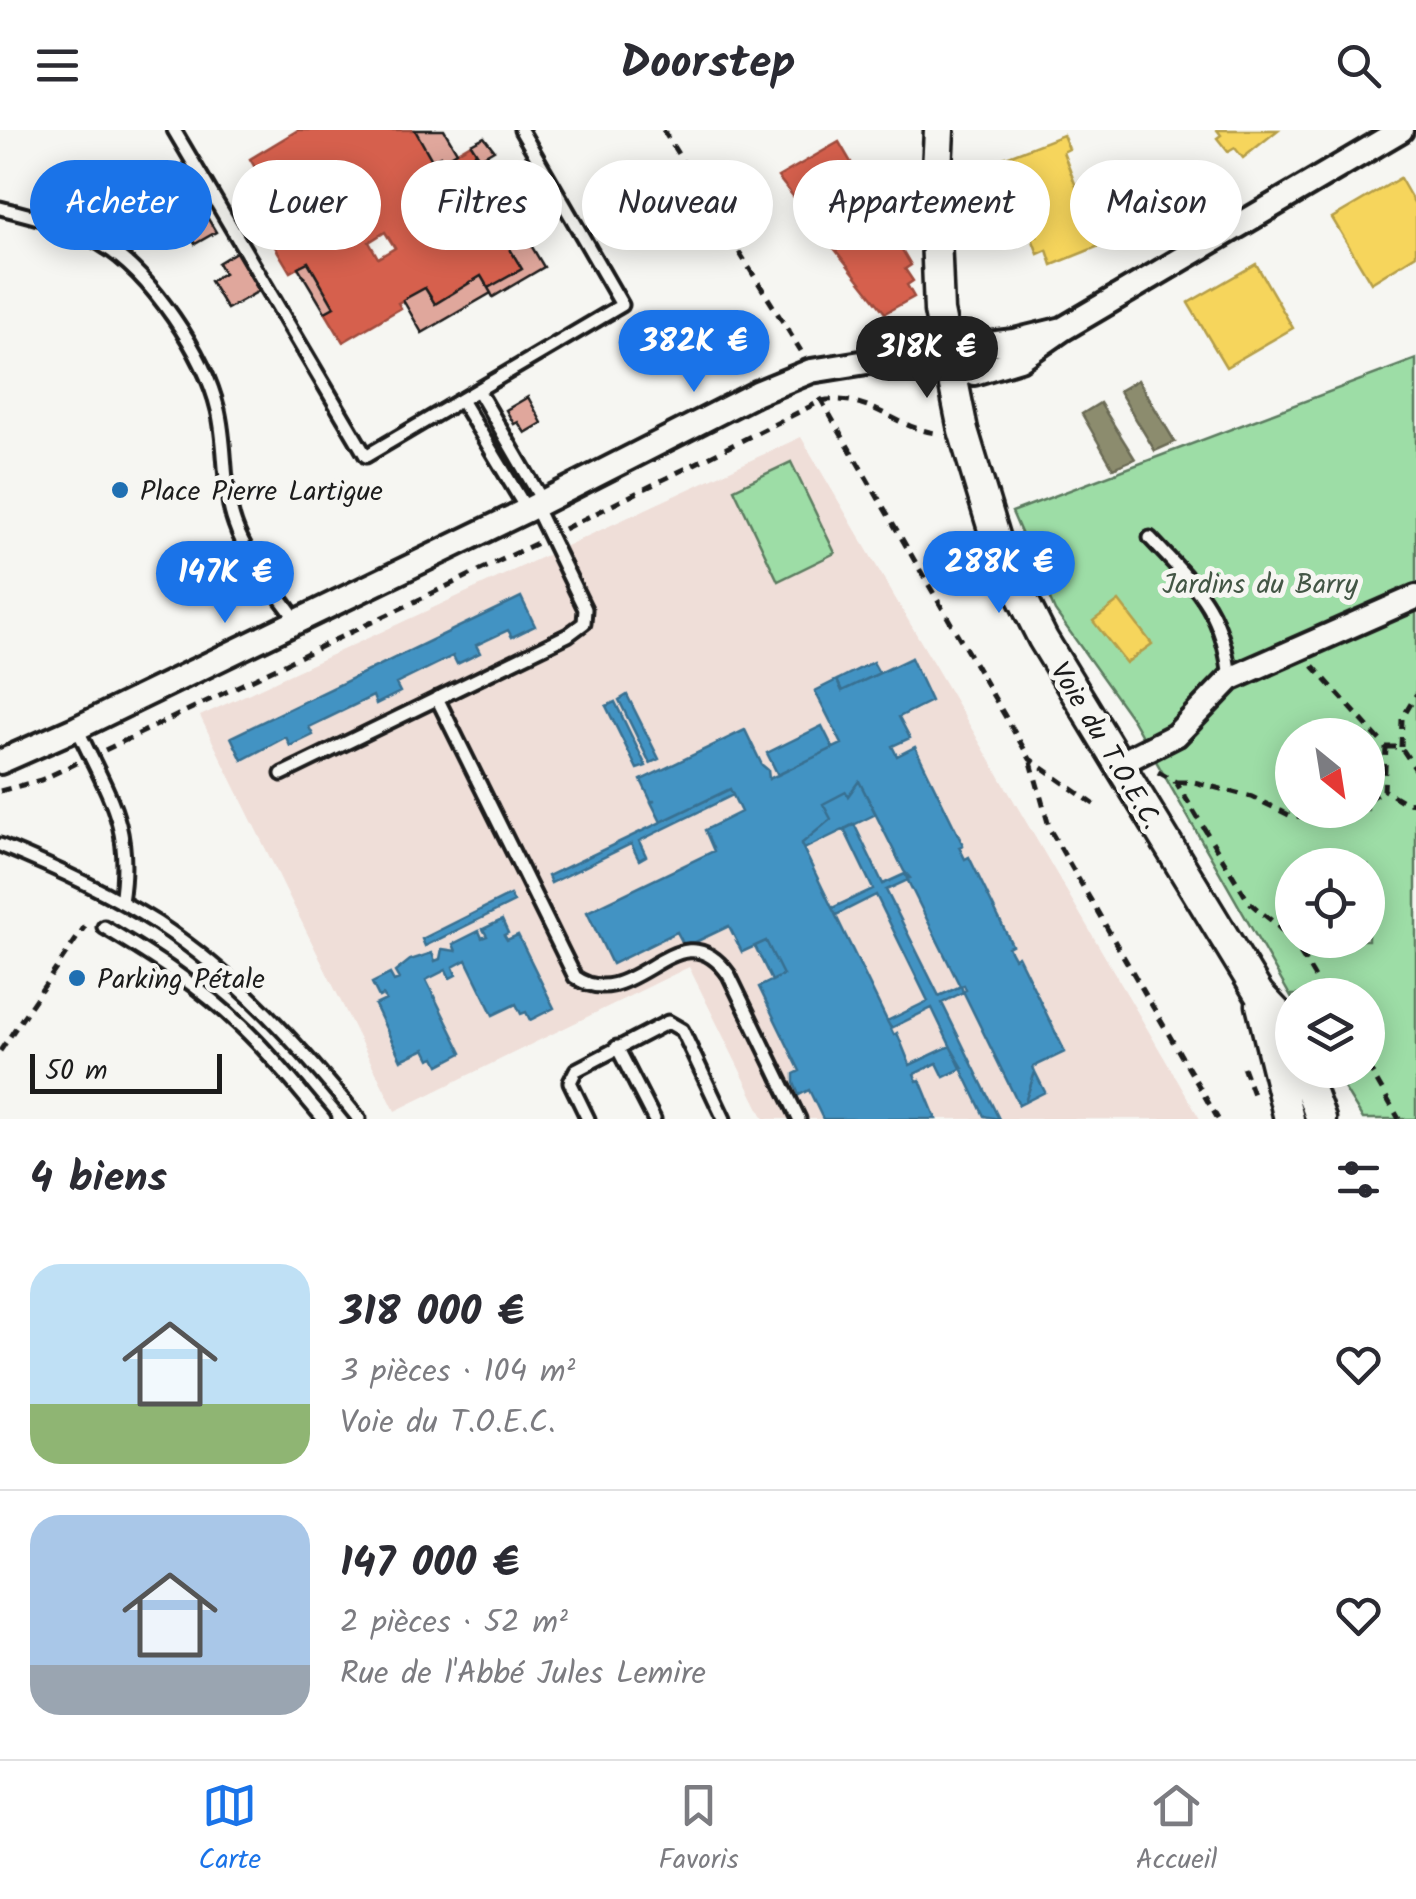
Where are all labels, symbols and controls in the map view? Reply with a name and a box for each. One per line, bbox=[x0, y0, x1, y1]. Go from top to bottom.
text: Doorstep bbox=[621, 29, 795, 101]
icon: menu bbox=[30, 38, 85, 93]
icon: search bbox=[1331, 38, 1386, 93]
chip: Acheter bbox=[30, 160, 212, 250]
chip: Louer bbox=[232, 160, 381, 250]
chip: Filtres bbox=[401, 160, 562, 250]
chip: Nouveau bbox=[582, 160, 773, 250]
chip: Appartement bbox=[793, 160, 1050, 250]
chip: Maison bbox=[1070, 160, 1242, 250]
pin: 382K € bbox=[613, 310, 775, 395]
pin: 318K € bbox=[846, 316, 1008, 401]
text: 382K € bbox=[641, 317, 747, 368]
text: 318K € bbox=[878, 323, 976, 374]
place label: Place Pierre Lartigue bbox=[140, 470, 383, 515]
marker: Place Pierre Lartigue bbox=[109, 479, 131, 501]
pin: 288K € bbox=[918, 531, 1080, 616]
text: 288K € bbox=[945, 538, 1053, 589]
pin: 147K € bbox=[144, 541, 306, 626]
text: 147K € bbox=[178, 548, 272, 599]
park label: Jardins du Barry bbox=[1162, 563, 1359, 608]
street label: Voie du T.O.E.C. bbox=[1037, 654, 1173, 839]
north arrow bbox=[1275, 718, 1385, 828]
map controls bbox=[1275, 718, 1385, 1088]
button: locate bbox=[1275, 848, 1385, 958]
place label: Parking Pétale bbox=[97, 958, 265, 1003]
marker: Parking Pétale bbox=[66, 967, 88, 989]
button: layers bbox=[1275, 978, 1385, 1088]
scale bar bbox=[30, 1049, 222, 1094]
text: 50 m bbox=[45, 1049, 108, 1094]
text: 4 biens bbox=[30, 1146, 167, 1213]
icon: filters bbox=[1331, 1152, 1386, 1207]
text: 318 000 € bbox=[340, 1280, 524, 1347]
icon: home bbox=[110, 1304, 230, 1424]
icon: heart bbox=[1331, 1337, 1386, 1392]
text: 3 pièces · 104 m² bbox=[340, 1347, 575, 1398]
text: Voie du T.O.E.C. bbox=[340, 1398, 556, 1449]
text: 147 000 € bbox=[340, 1531, 519, 1598]
icon: home bbox=[110, 1555, 230, 1675]
icon: heart bbox=[1331, 1588, 1386, 1643]
text: 2 pièces · 52 m² bbox=[340, 1598, 568, 1649]
text: Rue de l'Abbé Jules Lemire bbox=[340, 1649, 706, 1700]
tab: Carte bbox=[199, 1778, 261, 1883]
tab: Favoris bbox=[658, 1778, 739, 1883]
tab: Accueil bbox=[1136, 1778, 1217, 1883]

